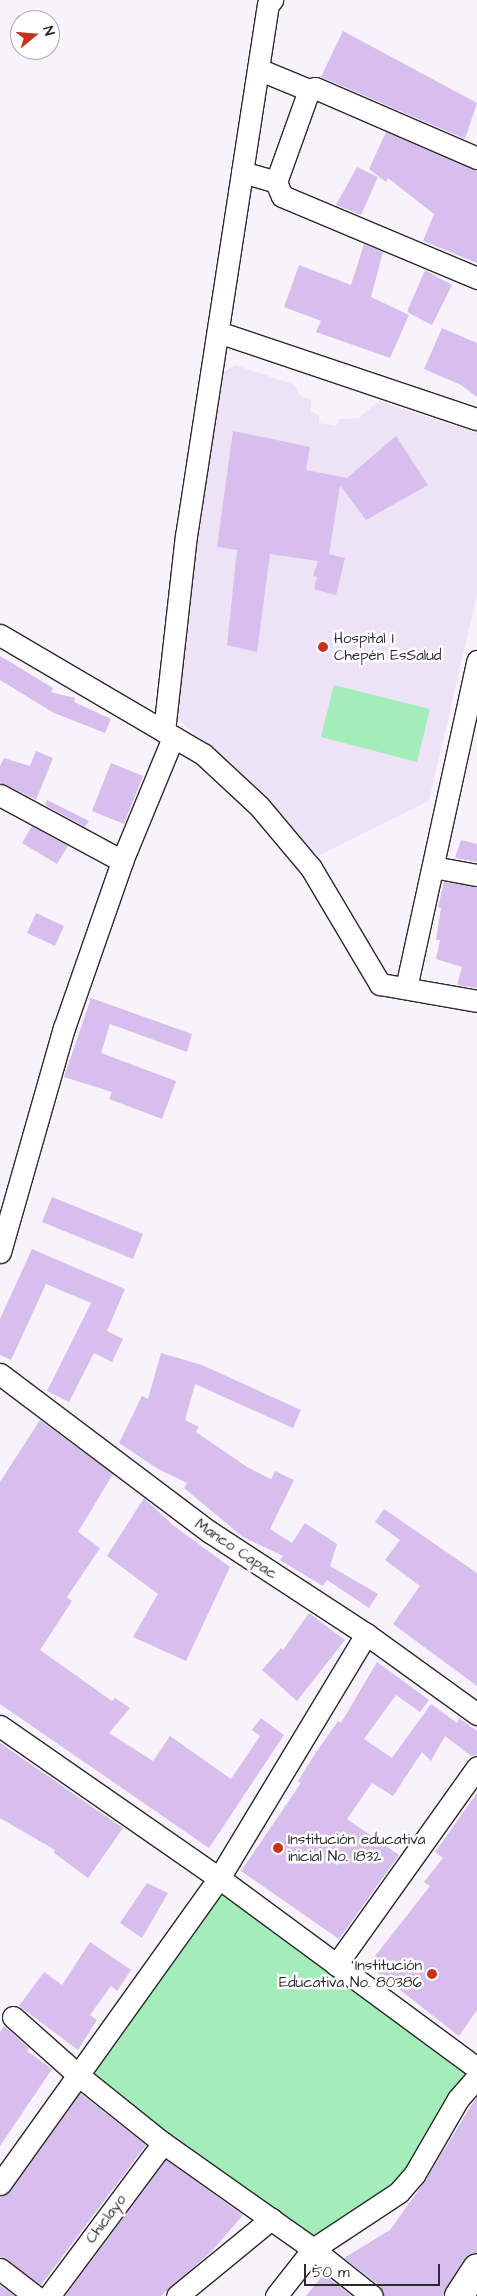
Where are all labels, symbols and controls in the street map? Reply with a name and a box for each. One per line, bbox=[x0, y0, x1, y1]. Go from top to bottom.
north arrow bbox=[10, 10, 60, 60]
text: N bbox=[38, 24, 59, 38]
place label: Hospital I Chepén EsSalud bbox=[334, 629, 441, 664]
marker: Hospital I Chepén EsSalud bbox=[316, 640, 330, 654]
street label: Manco Capac bbox=[192, 1515, 280, 1583]
place label: Institución educativa inicial No. 1832 bbox=[288, 1830, 425, 1865]
marker: Institución educativa inicial No. 1832 bbox=[272, 1842, 284, 1854]
place label: Institución Educativa No. 80386 bbox=[279, 1956, 422, 1991]
marker: Institución Educativa No. 80386 bbox=[426, 1968, 438, 1980]
street label: Chiclayo bbox=[82, 2191, 130, 2247]
scale bar bbox=[307, 2254, 443, 2286]
text: 50 m bbox=[312, 2262, 350, 2283]

